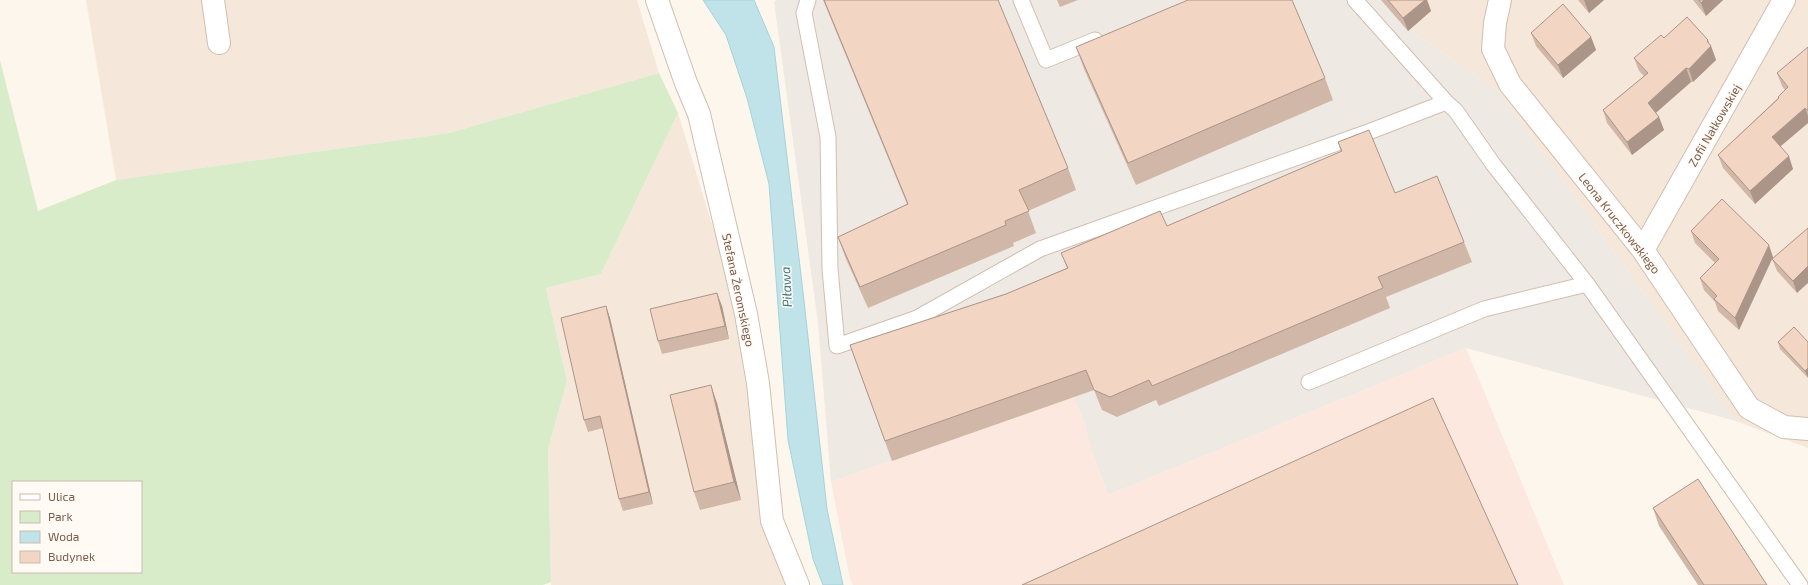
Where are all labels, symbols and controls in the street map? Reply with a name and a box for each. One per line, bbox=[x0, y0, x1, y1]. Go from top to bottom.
street label: Zofii Nałkowskiej bbox=[1685, 81, 1744, 169]
street label: Leona Kruczkowskiego bbox=[1576, 170, 1664, 276]
street label: Stefana Żeromskiego bbox=[720, 232, 758, 348]
water label: Piława bbox=[777, 266, 795, 308]
legend bbox=[12, 481, 142, 573]
text: Ulica bbox=[48, 489, 75, 503]
text: Park bbox=[48, 509, 73, 523]
text: Woda bbox=[48, 529, 79, 543]
text: Budynek bbox=[48, 549, 95, 563]

